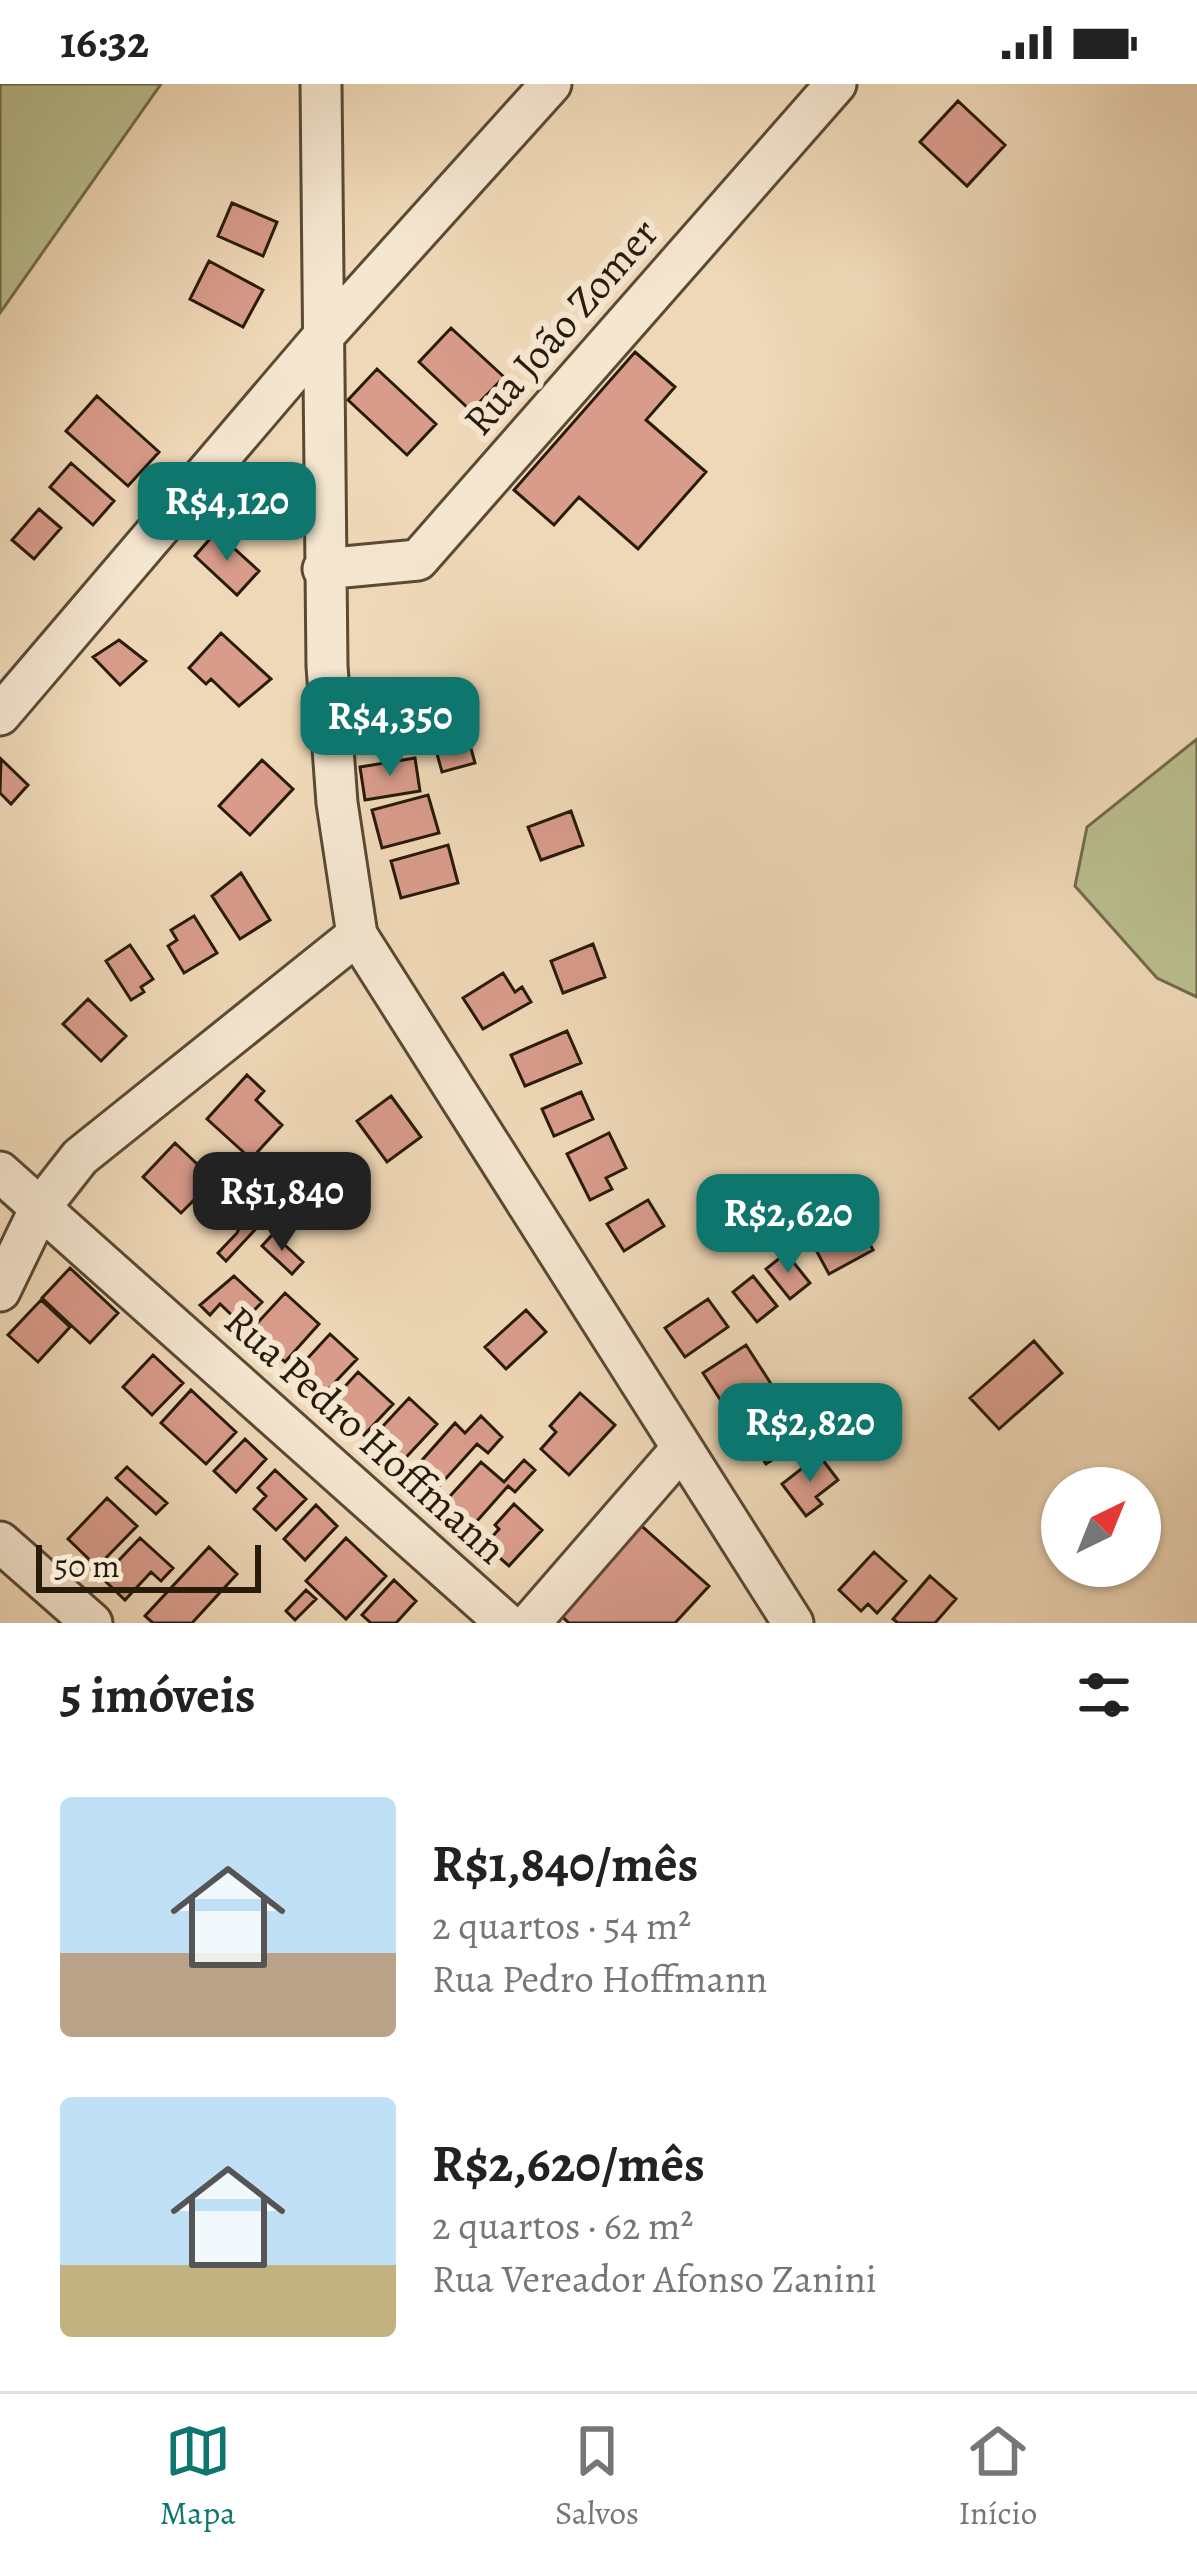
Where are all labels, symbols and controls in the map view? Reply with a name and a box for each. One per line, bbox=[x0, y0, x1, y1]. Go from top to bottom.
text: 16:32 bbox=[60, 11, 149, 73]
street label: Rua João Zomer bbox=[450, 206, 671, 447]
pin: R$4,120 bbox=[116, 462, 338, 564]
text: R$4,120 bbox=[165, 474, 289, 527]
pin: R$4,350 bbox=[279, 677, 501, 779]
text: R$4,350 bbox=[327, 689, 453, 742]
pin: R$1,840 bbox=[171, 1152, 393, 1254]
text: R$1,840 bbox=[220, 1164, 344, 1217]
pin: R$2,620 bbox=[677, 1174, 899, 1276]
text: R$2,620 bbox=[723, 1186, 853, 1239]
street label: Rua Pedro Hoffmann bbox=[212, 1292, 519, 1576]
pin: R$2,820 bbox=[699, 1383, 921, 1485]
text: R$2,820 bbox=[745, 1395, 875, 1448]
north arrow bbox=[1041, 1467, 1161, 1587]
map controls bbox=[1041, 1467, 1161, 1587]
scale bar bbox=[36, 1539, 261, 1592]
text: 50 m bbox=[54, 1543, 120, 1588]
text: 5 imóveis bbox=[60, 1660, 256, 1730]
icon: filters bbox=[1071, 1662, 1137, 1728]
text: R$1,840/mês bbox=[432, 1829, 698, 1899]
icon: home bbox=[156, 1845, 300, 1989]
text: 2 quartos · 54 m² bbox=[432, 1899, 691, 1952]
text: Rua Pedro Hoffmann bbox=[432, 1952, 767, 2005]
text: R$2,620/mês bbox=[432, 2129, 705, 2199]
icon: home bbox=[156, 2145, 300, 2289]
text: 2 quartos · 62 m² bbox=[432, 2199, 693, 2252]
text: Rua Vereador Afonso Zanini bbox=[432, 2252, 877, 2305]
tab: Mapa bbox=[160, 2418, 236, 2535]
tab: Salvos bbox=[555, 2418, 639, 2535]
tab: Início bbox=[959, 2418, 1037, 2535]

